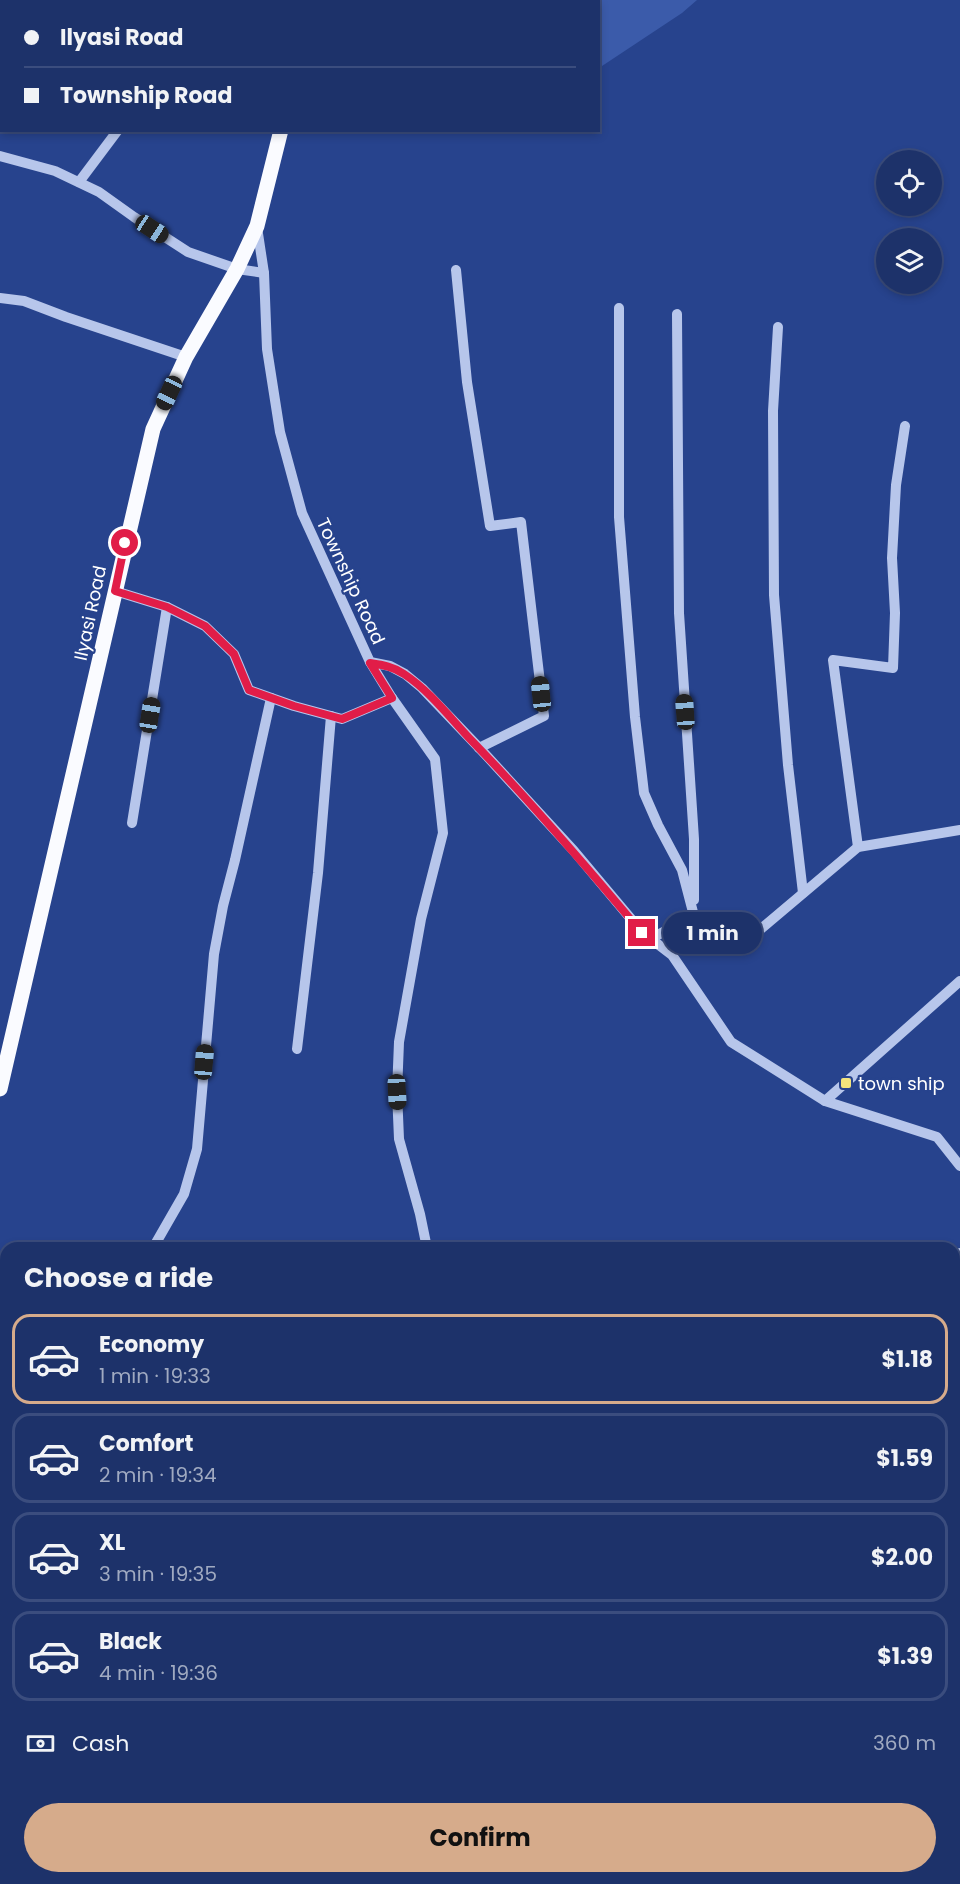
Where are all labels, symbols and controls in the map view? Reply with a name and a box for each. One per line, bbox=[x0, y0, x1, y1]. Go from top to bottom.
text: Ilyasi Road bbox=[60, 22, 184, 53]
text: Township Road bbox=[60, 80, 232, 111]
map controls bbox=[876, 150, 942, 294]
button: locate bbox=[876, 150, 942, 216]
car bbox=[132, 212, 172, 246]
button: layers bbox=[876, 228, 942, 294]
car bbox=[153, 373, 185, 413]
street label: Township Road bbox=[311, 514, 391, 648]
route start bbox=[111, 529, 138, 556]
street label: Ilyasi Road bbox=[68, 563, 112, 663]
car bbox=[530, 675, 552, 713]
car bbox=[675, 693, 695, 731]
car bbox=[138, 696, 162, 734]
callout: 1 min bbox=[663, 912, 762, 954]
route end bbox=[628, 919, 655, 946]
text: 1 min bbox=[686, 919, 739, 947]
car bbox=[193, 1043, 215, 1081]
place label: town ship bbox=[858, 1071, 945, 1096]
car bbox=[387, 1074, 407, 1110]
marker: town ship bbox=[839, 1076, 853, 1090]
text: Choose a ride bbox=[24, 1259, 213, 1296]
text: Economy bbox=[99, 1329, 204, 1360]
icon: car bbox=[27, 1332, 81, 1386]
text: $1.18 bbox=[882, 1344, 933, 1375]
text: 1 min · 19:33 bbox=[99, 1362, 211, 1390]
text: Comfort bbox=[99, 1428, 193, 1459]
icon: car bbox=[27, 1431, 81, 1485]
text: $1.59 bbox=[876, 1443, 933, 1474]
text: 2 min · 19:34 bbox=[99, 1461, 217, 1489]
text: XL bbox=[99, 1527, 125, 1558]
icon: car bbox=[27, 1530, 81, 1584]
text: $2.00 bbox=[871, 1542, 933, 1573]
text: 3 min · 19:35 bbox=[99, 1560, 217, 1588]
text: Black bbox=[99, 1626, 162, 1657]
icon: car bbox=[27, 1629, 81, 1683]
text: $1.39 bbox=[877, 1641, 933, 1672]
text: 4 min · 19:36 bbox=[99, 1659, 218, 1687]
icon: cash bbox=[24, 1727, 57, 1760]
text: Cash bbox=[72, 1728, 129, 1759]
text: 360 m bbox=[873, 1729, 936, 1757]
button: Confirm bbox=[24, 1803, 936, 1872]

